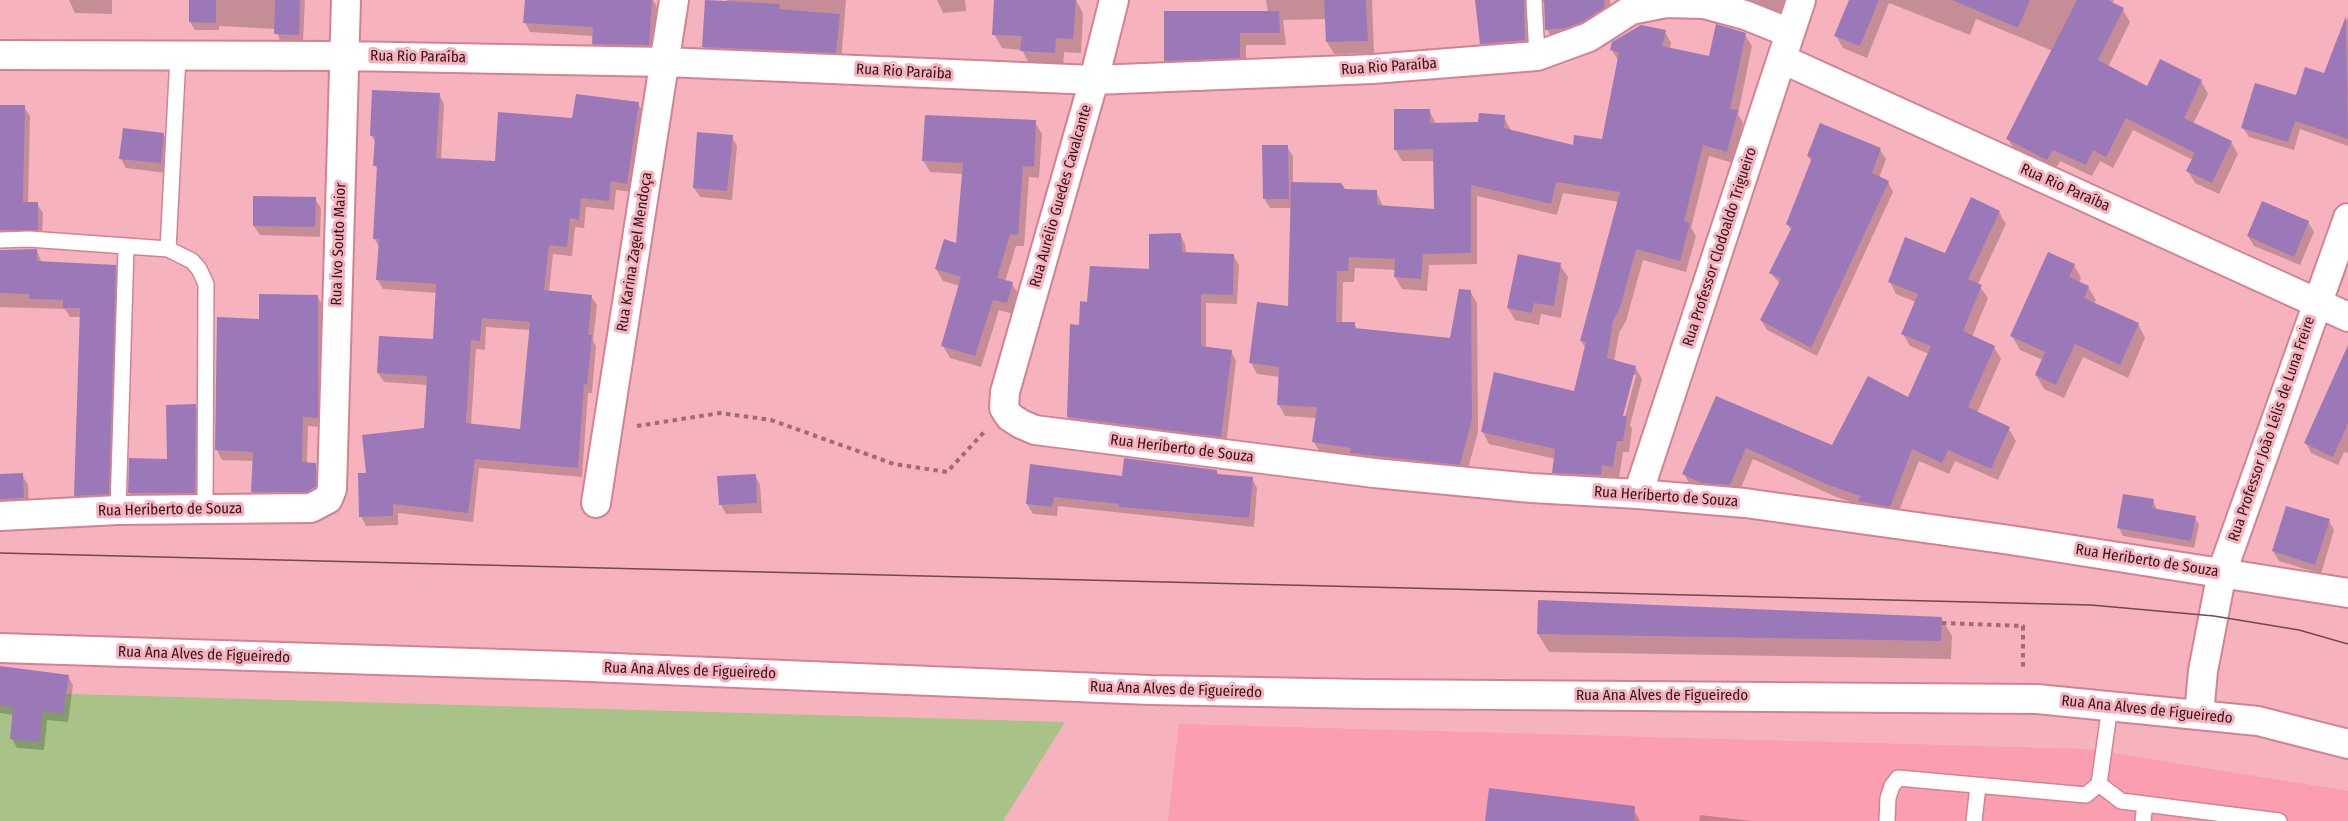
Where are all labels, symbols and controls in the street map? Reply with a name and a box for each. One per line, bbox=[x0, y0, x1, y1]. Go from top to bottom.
street label: Rua Rio Paraíba bbox=[370, 47, 466, 67]
street label: Rua Rio Paraíba bbox=[1341, 55, 1437, 79]
street label: Rua Rio Paraíba bbox=[856, 61, 952, 83]
street label: Rua Aurélio Guedes Cavalcante bbox=[1026, 103, 1096, 289]
street label: Rua Professor Clodoaldo Trigueiro bbox=[1679, 145, 1761, 349]
street label: Rua Rio Paraíba bbox=[2018, 160, 2112, 216]
street label: Rua Karina Zagel Mendoça bbox=[614, 171, 656, 333]
street label: Rua Ivo Souto Maior bbox=[328, 182, 350, 306]
street label: Rua Professor João Lélis de Luna Freire bbox=[2225, 314, 2319, 544]
street label: Rua Heriberto de Souza bbox=[1109, 431, 1255, 467]
street label: Rua Heriberto de Souza bbox=[1593, 483, 1739, 511]
street label: Rua Heriberto de Souza bbox=[98, 500, 242, 520]
street label: Rua Heriberto de Souza bbox=[2074, 541, 2220, 581]
street label: Rua Ana Alves de Figueiredo bbox=[118, 643, 290, 667]
street label: Rua Ana Alves de Figueiredo bbox=[604, 659, 776, 683]
street label: Rua Ana Alves de Figueiredo bbox=[1090, 678, 1262, 702]
street label: Rua Ana Alves de Figueiredo bbox=[1576, 687, 1748, 705]
street label: Rua Ana Alves de Figueiredo bbox=[2060, 692, 2234, 728]

